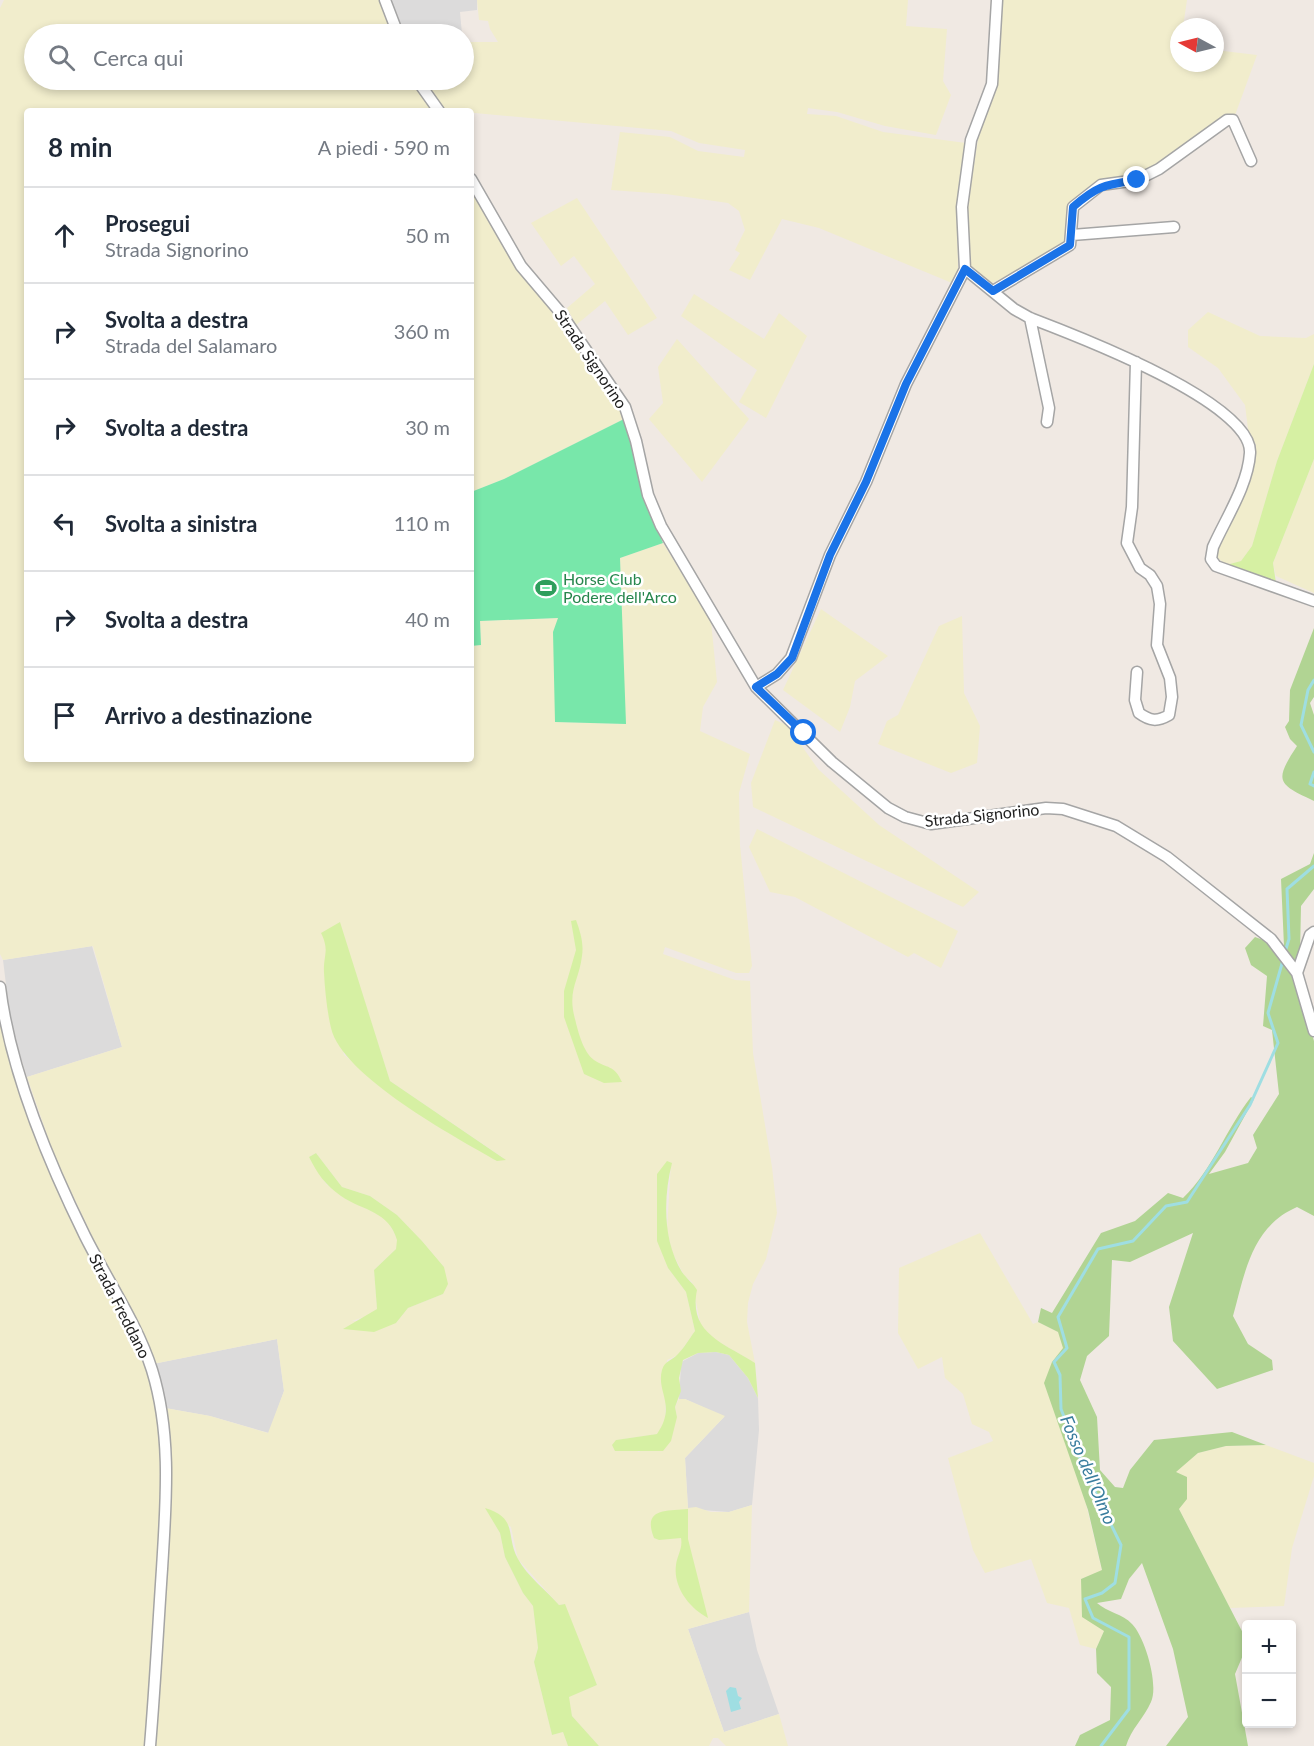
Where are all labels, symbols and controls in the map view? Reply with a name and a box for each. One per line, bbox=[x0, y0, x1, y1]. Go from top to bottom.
north arrow bbox=[1170, 18, 1224, 72]
search box bbox=[24, 24, 474, 90]
icon: search bbox=[45, 41, 78, 74]
text: Cerca qui bbox=[93, 44, 184, 71]
text: 8 min bbox=[48, 131, 112, 163]
text: A piedi · 590 m bbox=[318, 135, 450, 159]
route end bbox=[1123, 166, 1149, 192]
text: Prosegui bbox=[105, 210, 190, 237]
icon: ahead bbox=[48, 219, 81, 252]
text: 50 m bbox=[405, 223, 450, 247]
text: Strada Signorino bbox=[105, 237, 249, 261]
text: Svolta a destra bbox=[105, 306, 248, 333]
street label: Strada Signorino bbox=[551, 306, 631, 412]
icon: right bbox=[48, 315, 81, 348]
text: 360 m bbox=[394, 319, 450, 343]
text: Strada del Salamaro bbox=[105, 333, 277, 357]
icon: right bbox=[48, 411, 81, 444]
text: Svolta a destra bbox=[105, 414, 248, 441]
text: 30 m bbox=[405, 415, 450, 439]
icon: left bbox=[48, 507, 81, 540]
text: Svolta a sinistra bbox=[105, 510, 257, 537]
text: 110 m bbox=[394, 511, 450, 535]
place label: Horse Club Podere dell'Arco bbox=[563, 569, 677, 606]
sports icon: Horse Club Podere dell'Arco bbox=[534, 576, 558, 600]
icon: right bbox=[48, 603, 81, 636]
text: Svolta a destra bbox=[105, 606, 248, 633]
text: 40 m bbox=[405, 607, 450, 631]
icon: arrive bbox=[48, 699, 81, 732]
text: Arrivo a destinazione bbox=[105, 702, 312, 729]
route start bbox=[790, 719, 816, 745]
street label: Strada Signorino bbox=[924, 799, 1040, 830]
street label: Strada Freddano bbox=[86, 1250, 155, 1361]
water label: Fosso dell'Olmo bbox=[1056, 1412, 1122, 1528]
map controls bbox=[1242, 1620, 1296, 1728]
button: + bbox=[1242, 1620, 1296, 1674]
button: − bbox=[1242, 1674, 1296, 1728]

